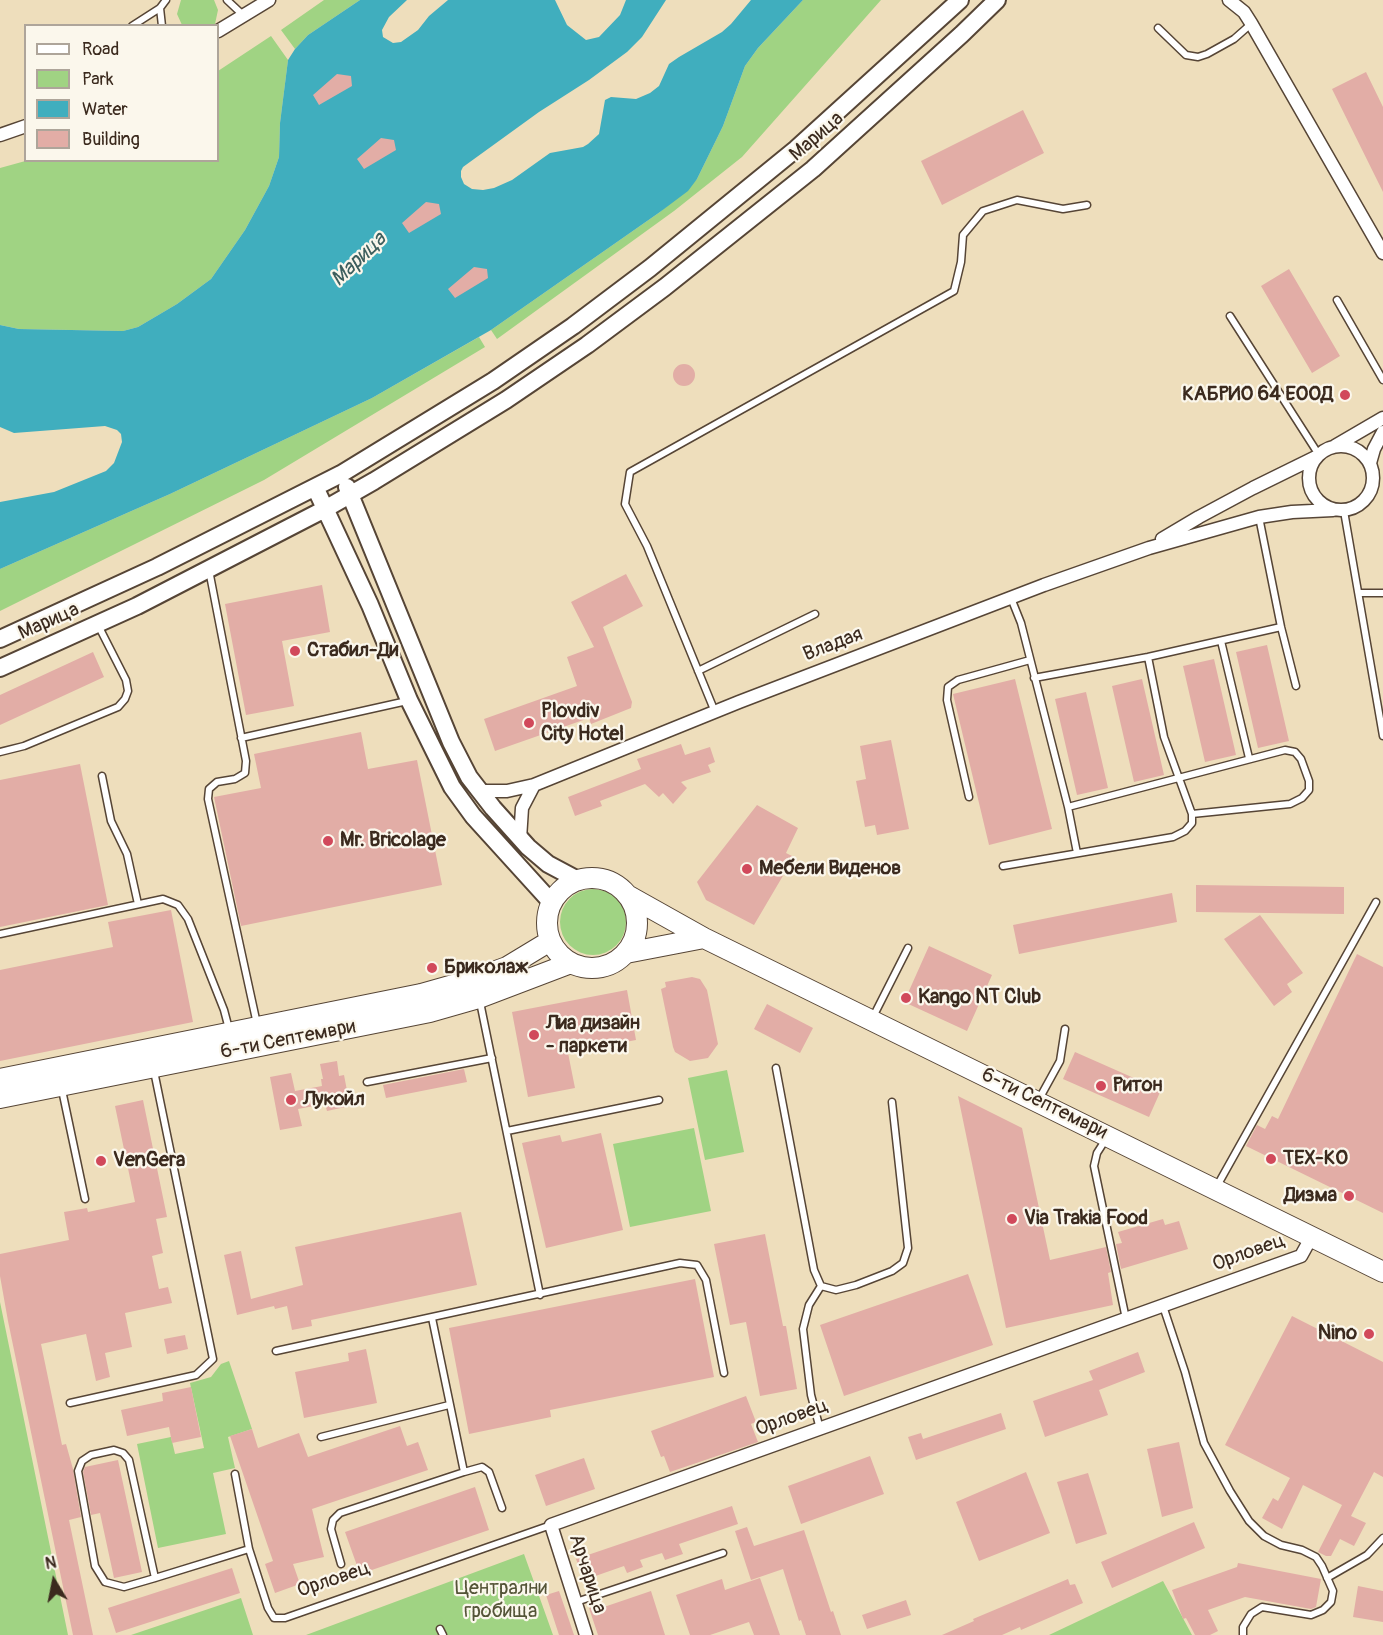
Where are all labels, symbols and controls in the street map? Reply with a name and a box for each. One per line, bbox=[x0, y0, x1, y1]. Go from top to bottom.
legend bbox=[24, 24, 219, 162]
text: Road bbox=[82, 38, 119, 61]
text: Park bbox=[82, 68, 114, 91]
text: Water bbox=[82, 98, 128, 121]
street label: Марица bbox=[785, 107, 849, 167]
text: Building bbox=[82, 128, 140, 151]
water label: Марица bbox=[326, 228, 392, 292]
place label: КАБРИО 64 ЕООД bbox=[1182, 383, 1333, 407]
marker: КАБРИО 64 ЕООД bbox=[1338, 388, 1352, 402]
street label: Марица bbox=[15, 598, 83, 646]
street label: Владая bbox=[800, 623, 866, 667]
place label: Стабил-Ди bbox=[307, 639, 398, 663]
marker: Стабил-Ди bbox=[288, 644, 302, 658]
place label: Plovdiv City Hotel bbox=[541, 700, 624, 747]
marker: Plovdiv City Hotel bbox=[522, 716, 536, 730]
place label: Mr. Bricolage bbox=[340, 829, 446, 853]
marker: Mr. Bricolage bbox=[321, 834, 335, 848]
place label: Мебели Виденов bbox=[759, 857, 901, 881]
marker: Мебели Виденов bbox=[740, 862, 754, 876]
place label: Бриколаж bbox=[444, 956, 528, 980]
marker: Бриколаж bbox=[425, 961, 439, 975]
place label: Kango NT Club bbox=[918, 986, 1041, 1010]
marker: Kango NT Club bbox=[899, 991, 913, 1005]
place label: Лиа дизайн - паркети bbox=[546, 1012, 640, 1059]
street label: 6-ти Септември bbox=[218, 1015, 358, 1065]
marker: Лиа дизайн - паркети bbox=[527, 1028, 541, 1042]
street label: 6-ти Септември bbox=[977, 1063, 1111, 1145]
place label: Ритон bbox=[1113, 1074, 1163, 1098]
marker: Ритон bbox=[1094, 1079, 1108, 1093]
place label: Лукойл bbox=[303, 1088, 365, 1112]
marker: Лукойл bbox=[284, 1093, 298, 1107]
place label: ТЕХ-КО bbox=[1283, 1147, 1348, 1171]
place label: VenGera bbox=[113, 1149, 185, 1173]
marker: ТЕХ-КО bbox=[1264, 1152, 1278, 1166]
marker: VenGera bbox=[94, 1154, 108, 1168]
place label: Дизма bbox=[1284, 1184, 1337, 1208]
marker: Дизма bbox=[1342, 1189, 1356, 1203]
place label: Via Trakia Food bbox=[1024, 1207, 1148, 1231]
marker: Via Trakia Food bbox=[1005, 1212, 1019, 1226]
street label: Орловец bbox=[1209, 1229, 1289, 1277]
place label: Nino bbox=[1318, 1322, 1357, 1346]
marker: Nino bbox=[1362, 1327, 1376, 1341]
street label: Орловец bbox=[752, 1394, 832, 1442]
street label: Арчарица bbox=[563, 1531, 611, 1617]
north arrow bbox=[24, 1551, 84, 1611]
text: N bbox=[44, 1552, 58, 1574]
street label: Орловец bbox=[294, 1556, 374, 1604]
park label: Централни гробища bbox=[455, 1577, 547, 1624]

